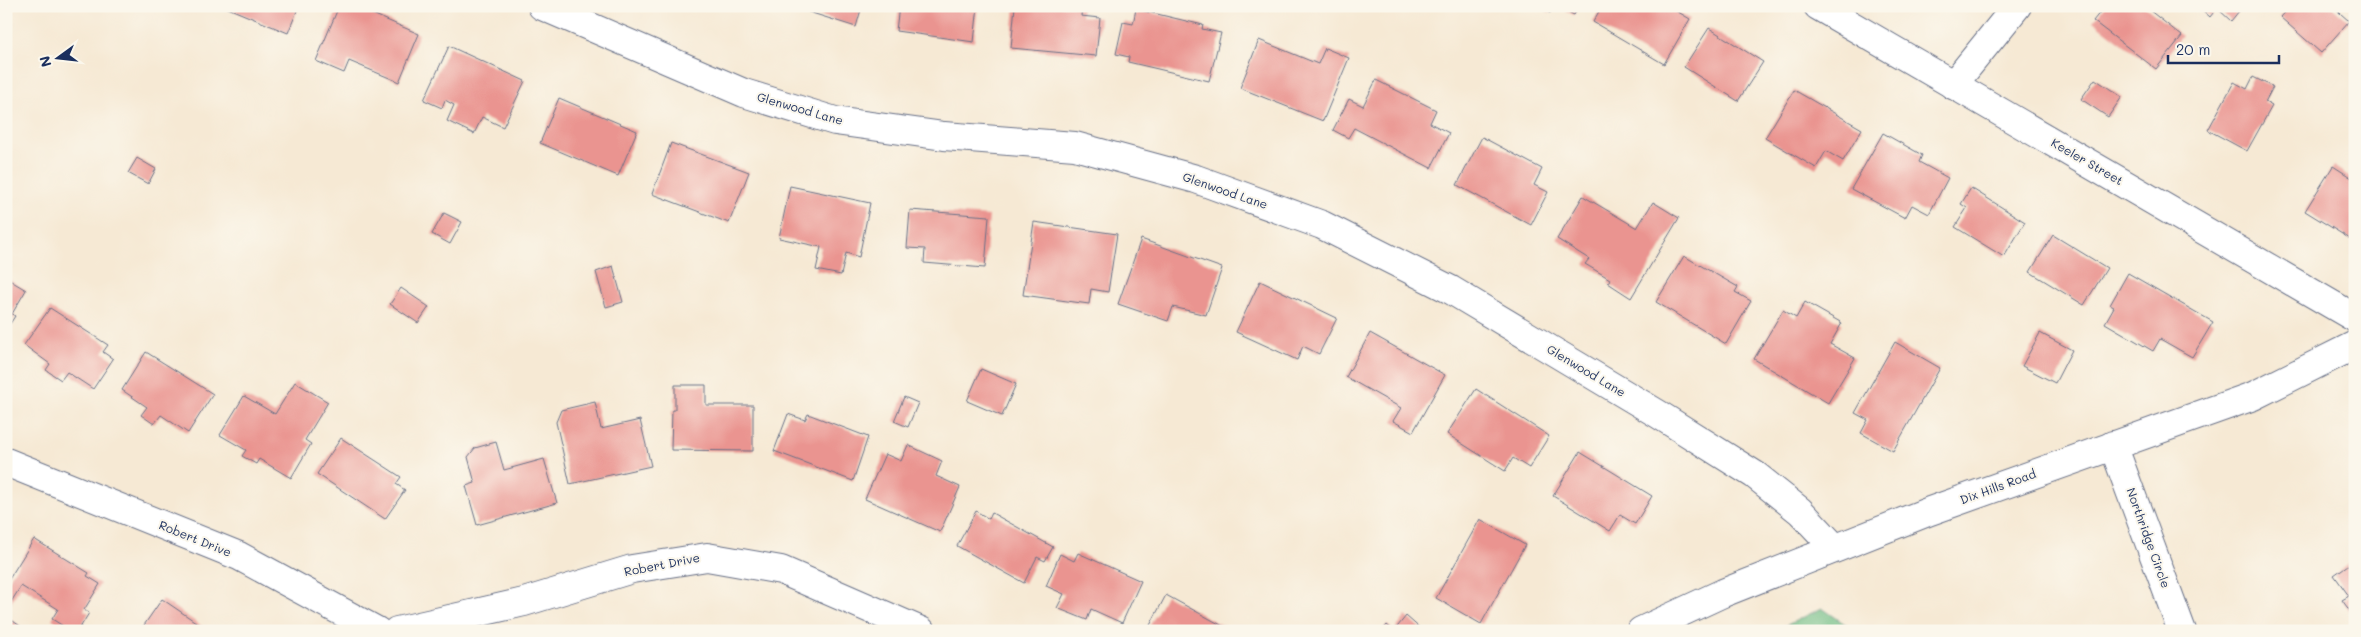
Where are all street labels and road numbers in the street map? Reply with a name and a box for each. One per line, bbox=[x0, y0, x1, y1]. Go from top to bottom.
street label: Glenwood Lane bbox=[755, 88, 845, 128]
street label: Keeler Street bbox=[2049, 134, 2126, 188]
street label: Glenwood Lane bbox=[1181, 168, 1270, 212]
street label: Glenwood Lane bbox=[1544, 340, 1629, 400]
street label: Dix Hills Road bbox=[1957, 465, 2038, 507]
street label: Northridge Circle bbox=[2123, 485, 2174, 590]
street label: Robert Drive bbox=[157, 516, 234, 560]
street label: Robert Drive bbox=[623, 549, 701, 579]

